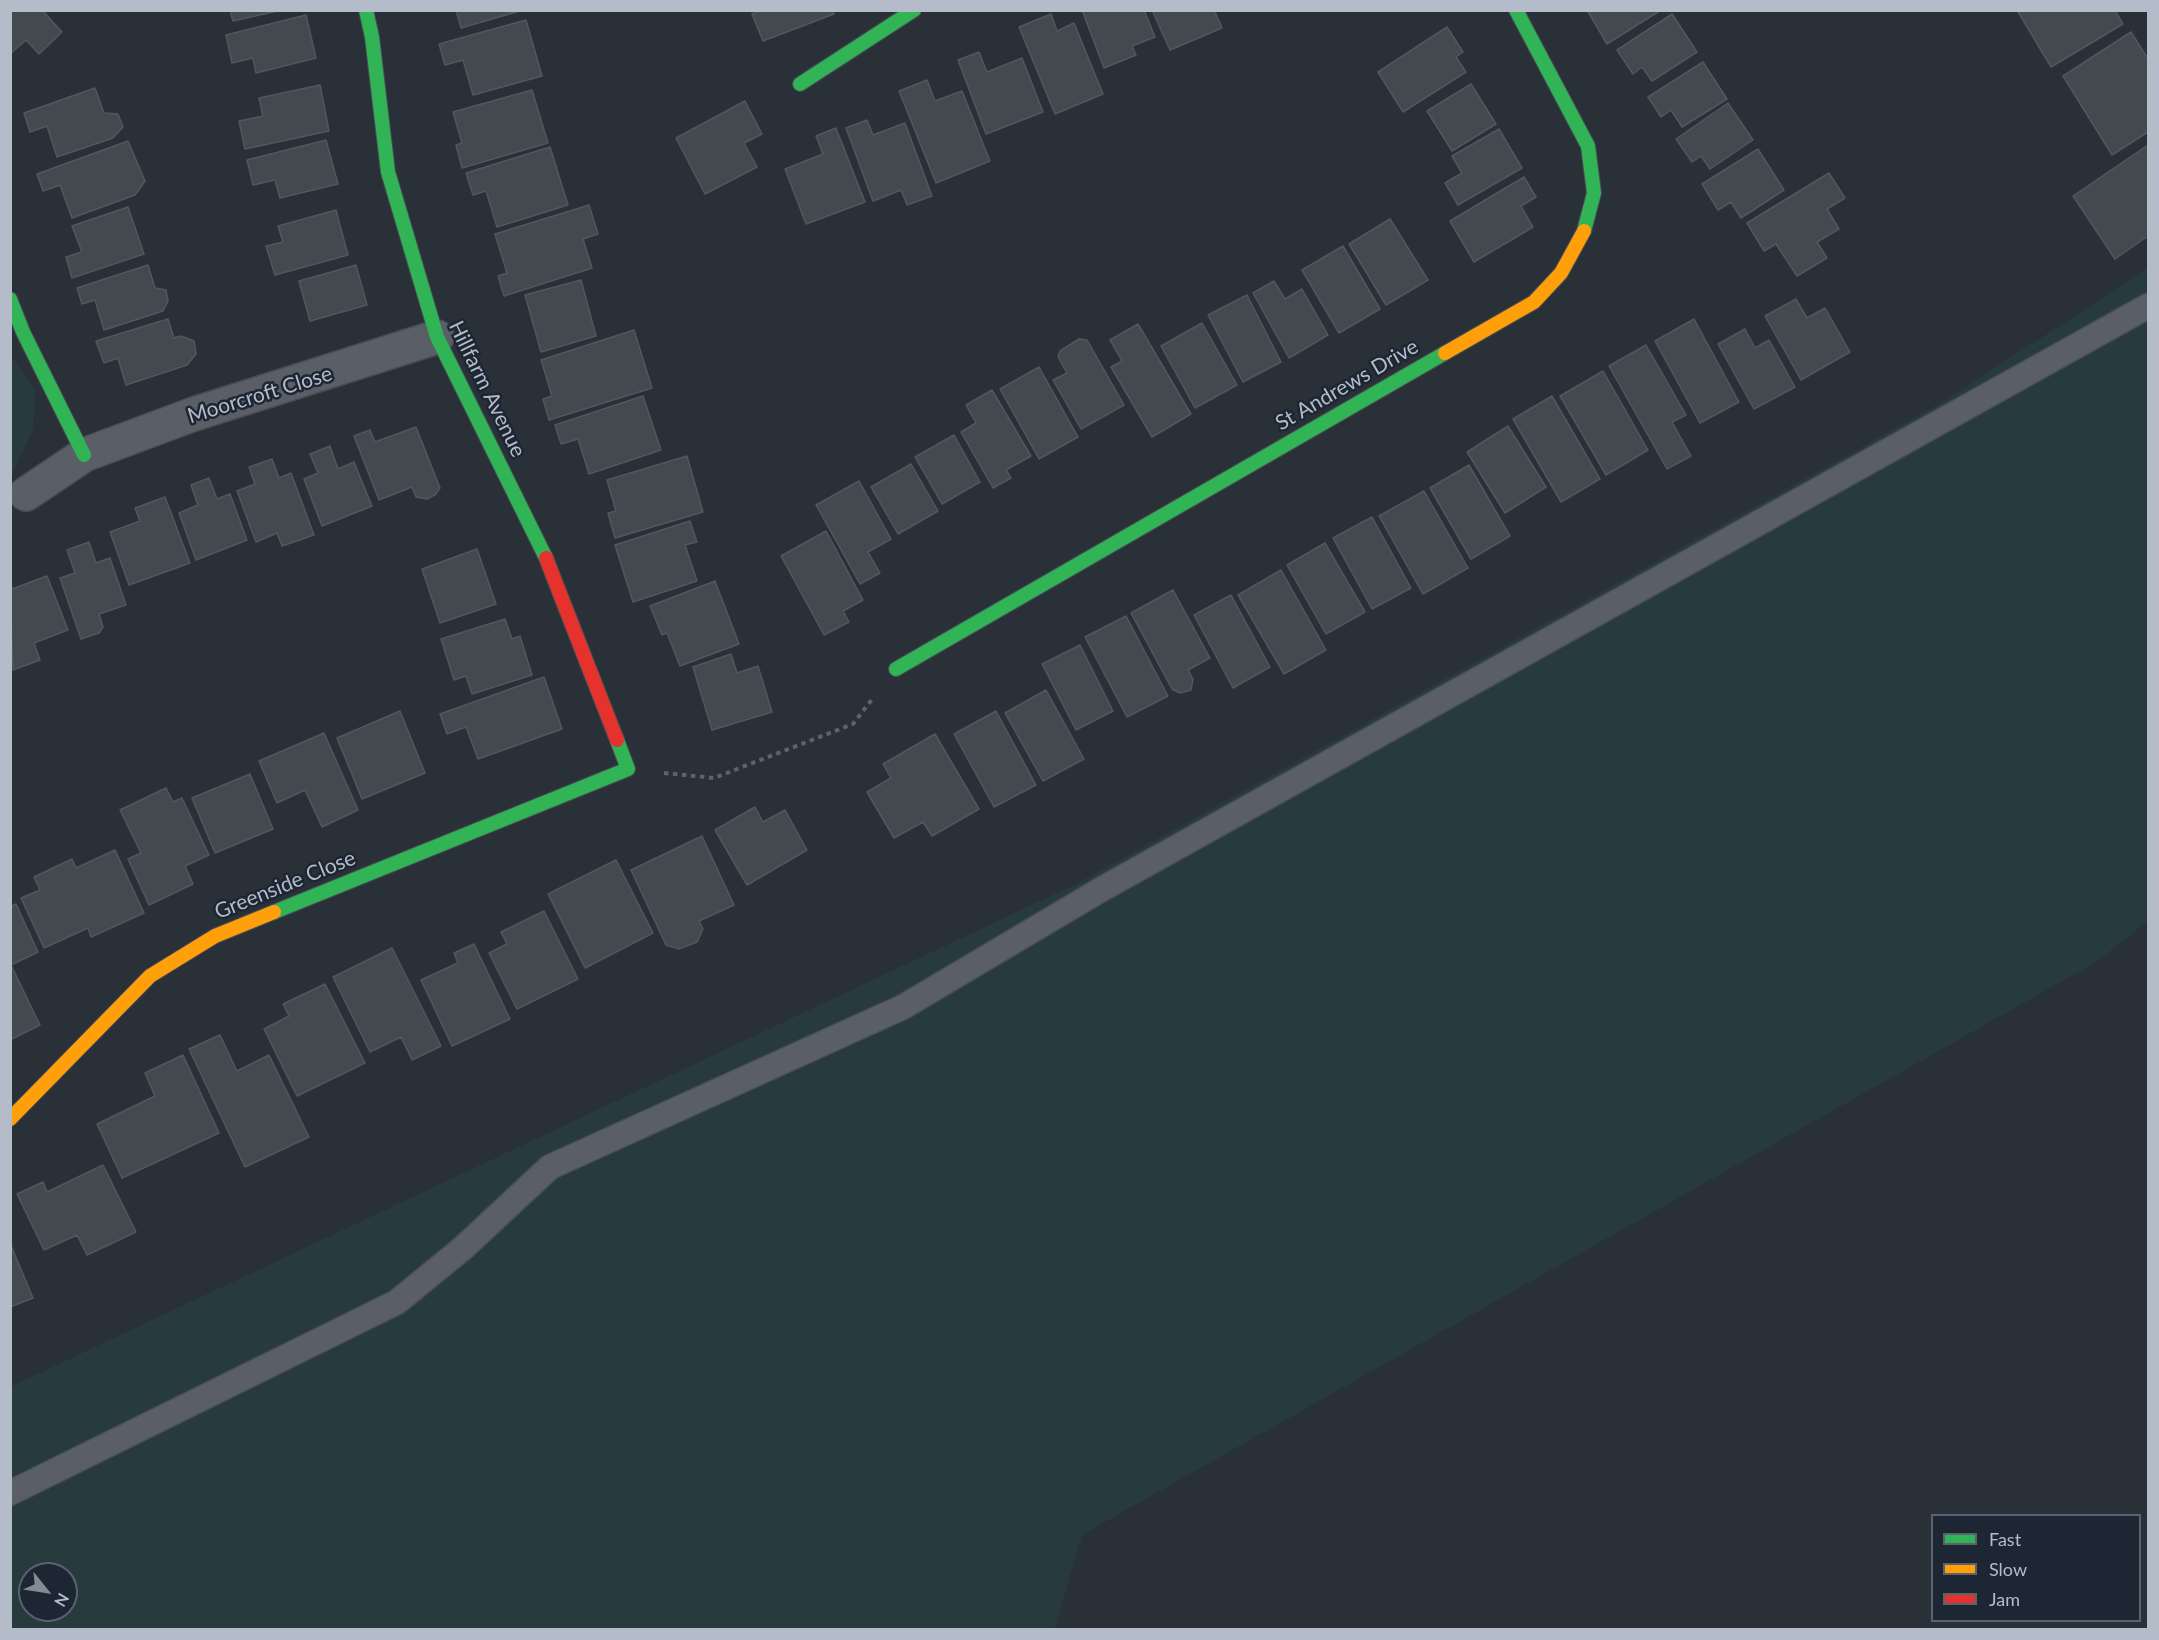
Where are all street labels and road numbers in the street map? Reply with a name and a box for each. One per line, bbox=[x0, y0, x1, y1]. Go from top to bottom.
street label: Hillfarm Avenue bbox=[443, 317, 531, 461]
street label: St Andrews Drive bbox=[1271, 334, 1423, 436]
street label: Moorcroft Close bbox=[185, 361, 335, 429]
street label: Greenside Close bbox=[211, 845, 359, 925]

